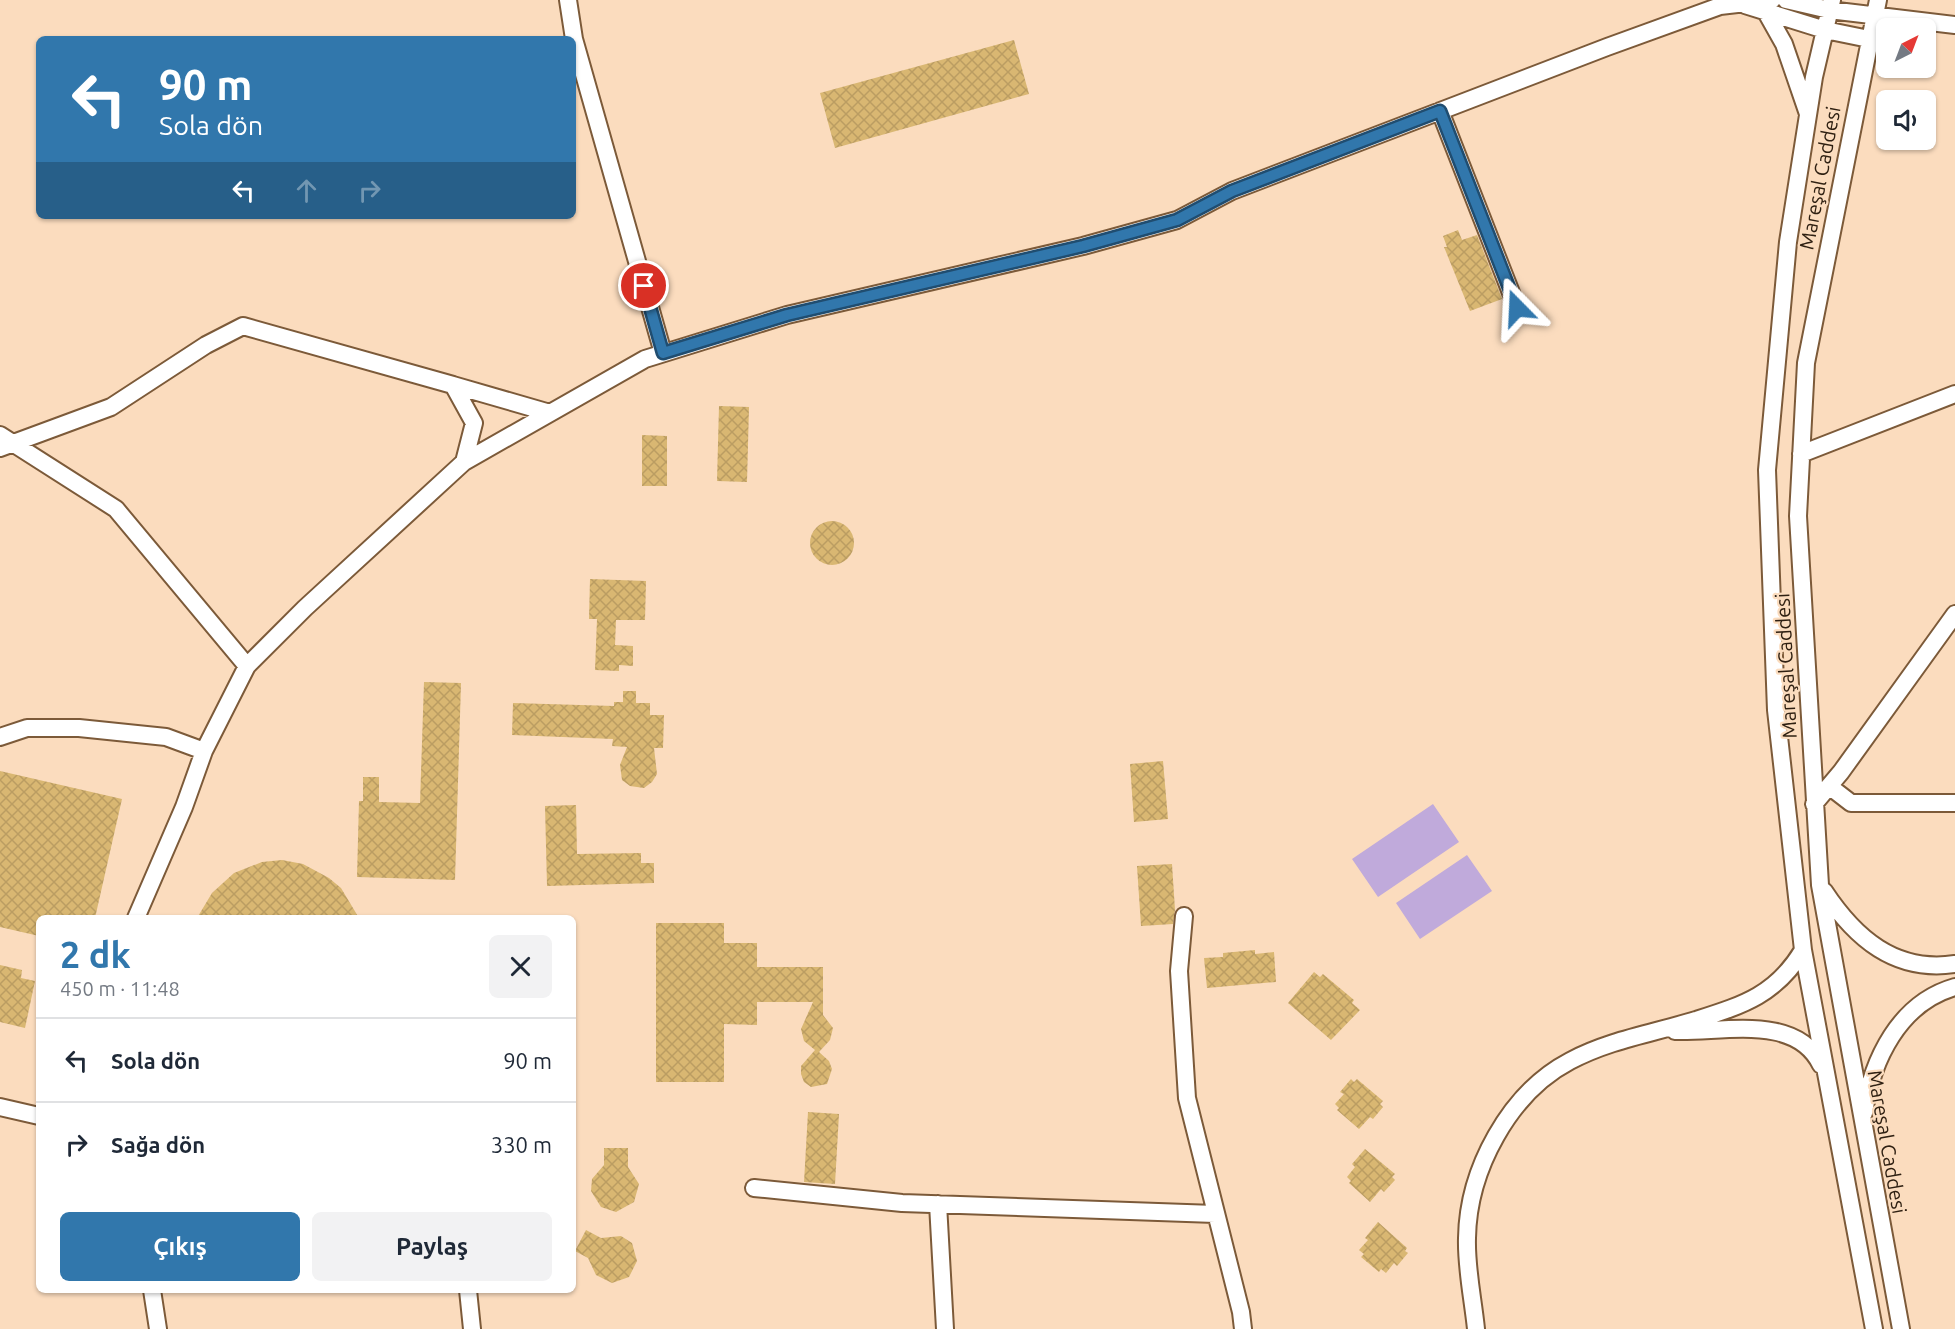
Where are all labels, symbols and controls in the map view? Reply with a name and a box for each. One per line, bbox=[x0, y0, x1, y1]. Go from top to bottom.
north arrow bbox=[1876, 18, 1936, 78]
map controls bbox=[1876, 18, 1936, 150]
icon: left bbox=[60, 60, 138, 138]
text: 90 m bbox=[159, 61, 253, 108]
button: sound bbox=[1876, 90, 1936, 150]
street label: Mareşal Caddesi bbox=[1794, 104, 1845, 252]
text: Sola dön bbox=[159, 110, 263, 140]
icon: left bbox=[227, 174, 260, 207]
icon: ahead bbox=[290, 174, 323, 207]
icon: right bbox=[353, 174, 386, 207]
pin bbox=[618, 260, 669, 311]
icon: arrive bbox=[627, 269, 660, 302]
position arrow bbox=[1485, 276, 1549, 340]
street label: Mareşal Caddesi bbox=[1770, 593, 1801, 739]
text: 2 dk bbox=[60, 934, 131, 975]
button: close bbox=[489, 935, 552, 998]
text: 450 m · 11:48 bbox=[60, 977, 180, 1000]
icon: left bbox=[60, 1044, 93, 1077]
text: Sola dön bbox=[111, 1048, 200, 1073]
text: 90 m bbox=[503, 1048, 552, 1073]
street label: Mareşal Caddesi bbox=[1864, 1068, 1911, 1216]
icon: right bbox=[60, 1128, 93, 1161]
text: Sağa dön bbox=[111, 1132, 205, 1157]
text: 330 m bbox=[491, 1132, 552, 1157]
button: Çıkış bbox=[60, 1212, 300, 1281]
button: Paylaş bbox=[312, 1212, 552, 1281]

